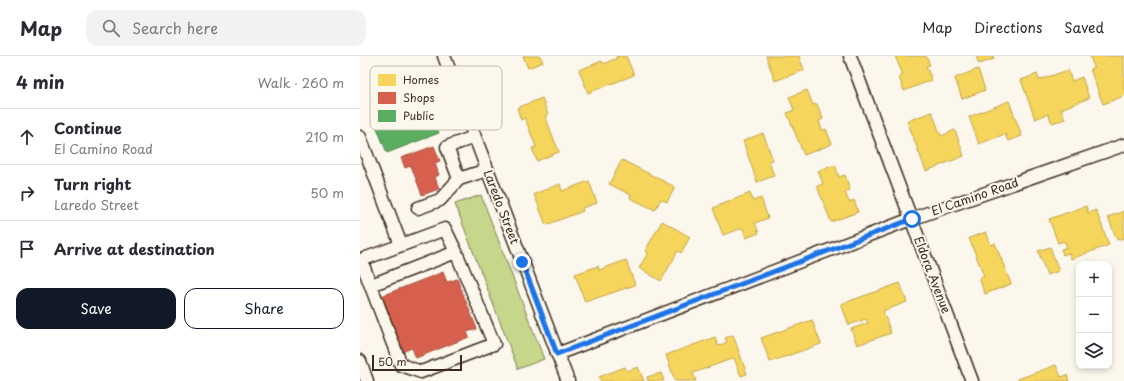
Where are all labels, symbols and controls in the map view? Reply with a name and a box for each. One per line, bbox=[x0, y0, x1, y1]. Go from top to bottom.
search box bbox=[86, 10, 366, 46]
text: Map bbox=[20, 14, 62, 42]
text: Search here bbox=[132, 16, 218, 39]
icon: search bbox=[100, 17, 122, 39]
text: Map bbox=[922, 17, 952, 38]
text: Directions bbox=[974, 17, 1042, 38]
text: Saved bbox=[1064, 17, 1104, 38]
legend bbox=[370, 66, 502, 130]
text: 4 min bbox=[16, 69, 64, 95]
text: Homes bbox=[403, 71, 439, 88]
text: Walk · 260 m bbox=[258, 73, 344, 92]
text: Shops bbox=[403, 89, 434, 106]
text: Public bbox=[403, 107, 434, 124]
text: Continue bbox=[54, 116, 122, 139]
icon: ahead bbox=[16, 126, 38, 148]
text: 210 m bbox=[305, 127, 344, 146]
text: El Camino Road bbox=[54, 139, 153, 158]
street label: Laredo Street bbox=[480, 167, 524, 247]
text: Turn right bbox=[54, 172, 131, 195]
street label: El Camino Road bbox=[929, 173, 1021, 219]
icon: right bbox=[16, 182, 38, 204]
text: 50 m bbox=[310, 183, 344, 202]
text: Laredo Street bbox=[54, 195, 139, 214]
route start bbox=[903, 210, 921, 228]
street label: Eldora Avenue bbox=[910, 233, 956, 316]
text: Arrive at destination bbox=[54, 237, 215, 260]
icon: arrive bbox=[16, 238, 38, 260]
route end bbox=[513, 253, 531, 271]
map controls bbox=[1076, 261, 1112, 369]
button: + bbox=[1076, 261, 1112, 297]
button: Save bbox=[16, 288, 176, 329]
button: Share bbox=[184, 288, 344, 329]
button: − bbox=[1076, 297, 1112, 333]
button: layers bbox=[1076, 333, 1112, 369]
scale bar bbox=[372, 353, 462, 372]
text: 50 m bbox=[378, 353, 407, 370]

